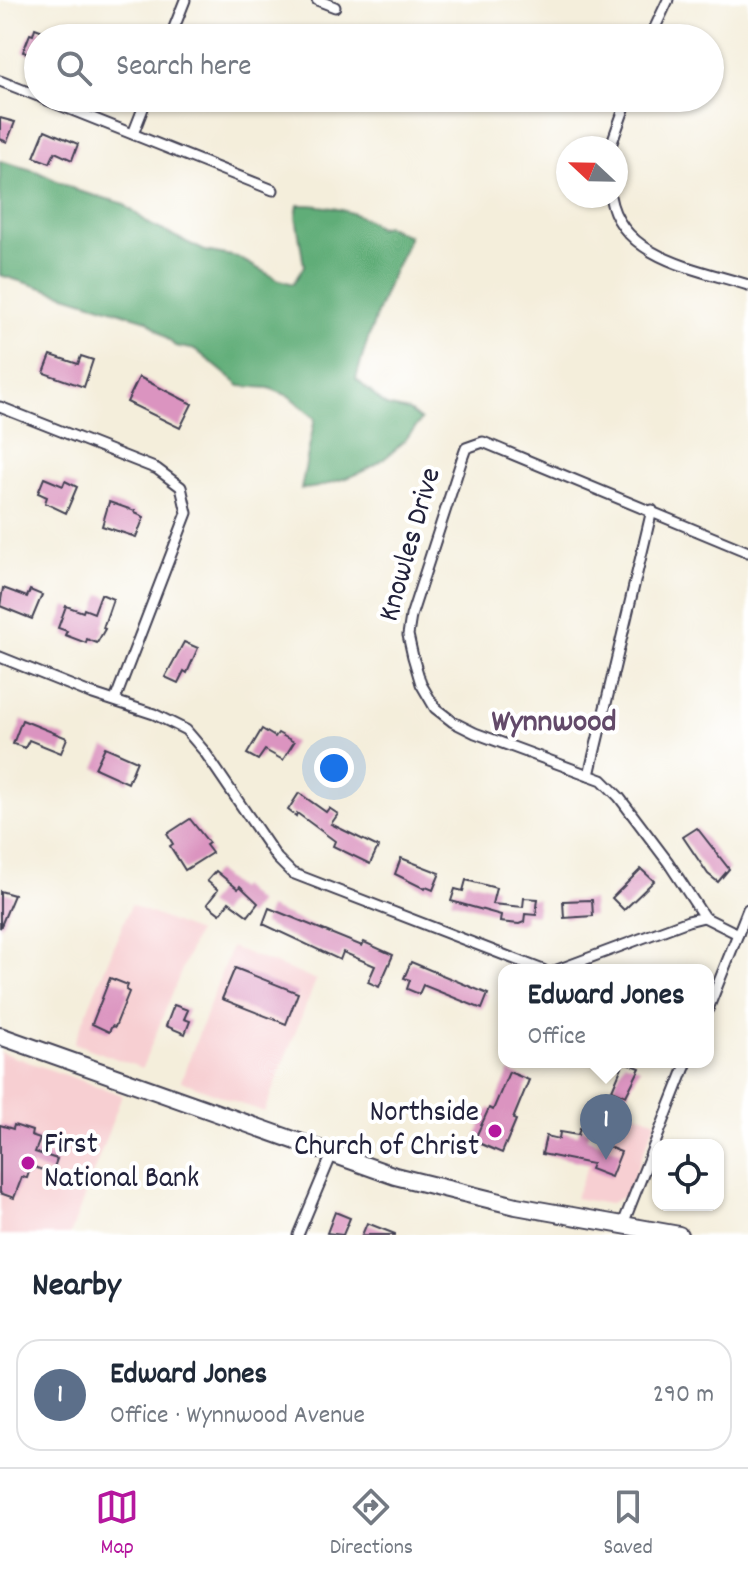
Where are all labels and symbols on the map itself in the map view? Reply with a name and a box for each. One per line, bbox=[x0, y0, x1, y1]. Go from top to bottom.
north arrow bbox=[556, 136, 628, 208]
street label: Knowles Drive bbox=[370, 463, 454, 627]
district label: Wynnwood bbox=[492, 701, 617, 747]
your location bbox=[314, 748, 354, 788]
place label: Northside Church of Christ bbox=[294, 1093, 479, 1170]
pin: 1 bbox=[580, 1094, 632, 1160]
marker: Northside Church of Christ bbox=[486, 1122, 504, 1140]
place label: First National Bank bbox=[44, 1125, 199, 1202]
marker: First National Bank bbox=[19, 1154, 37, 1172]

